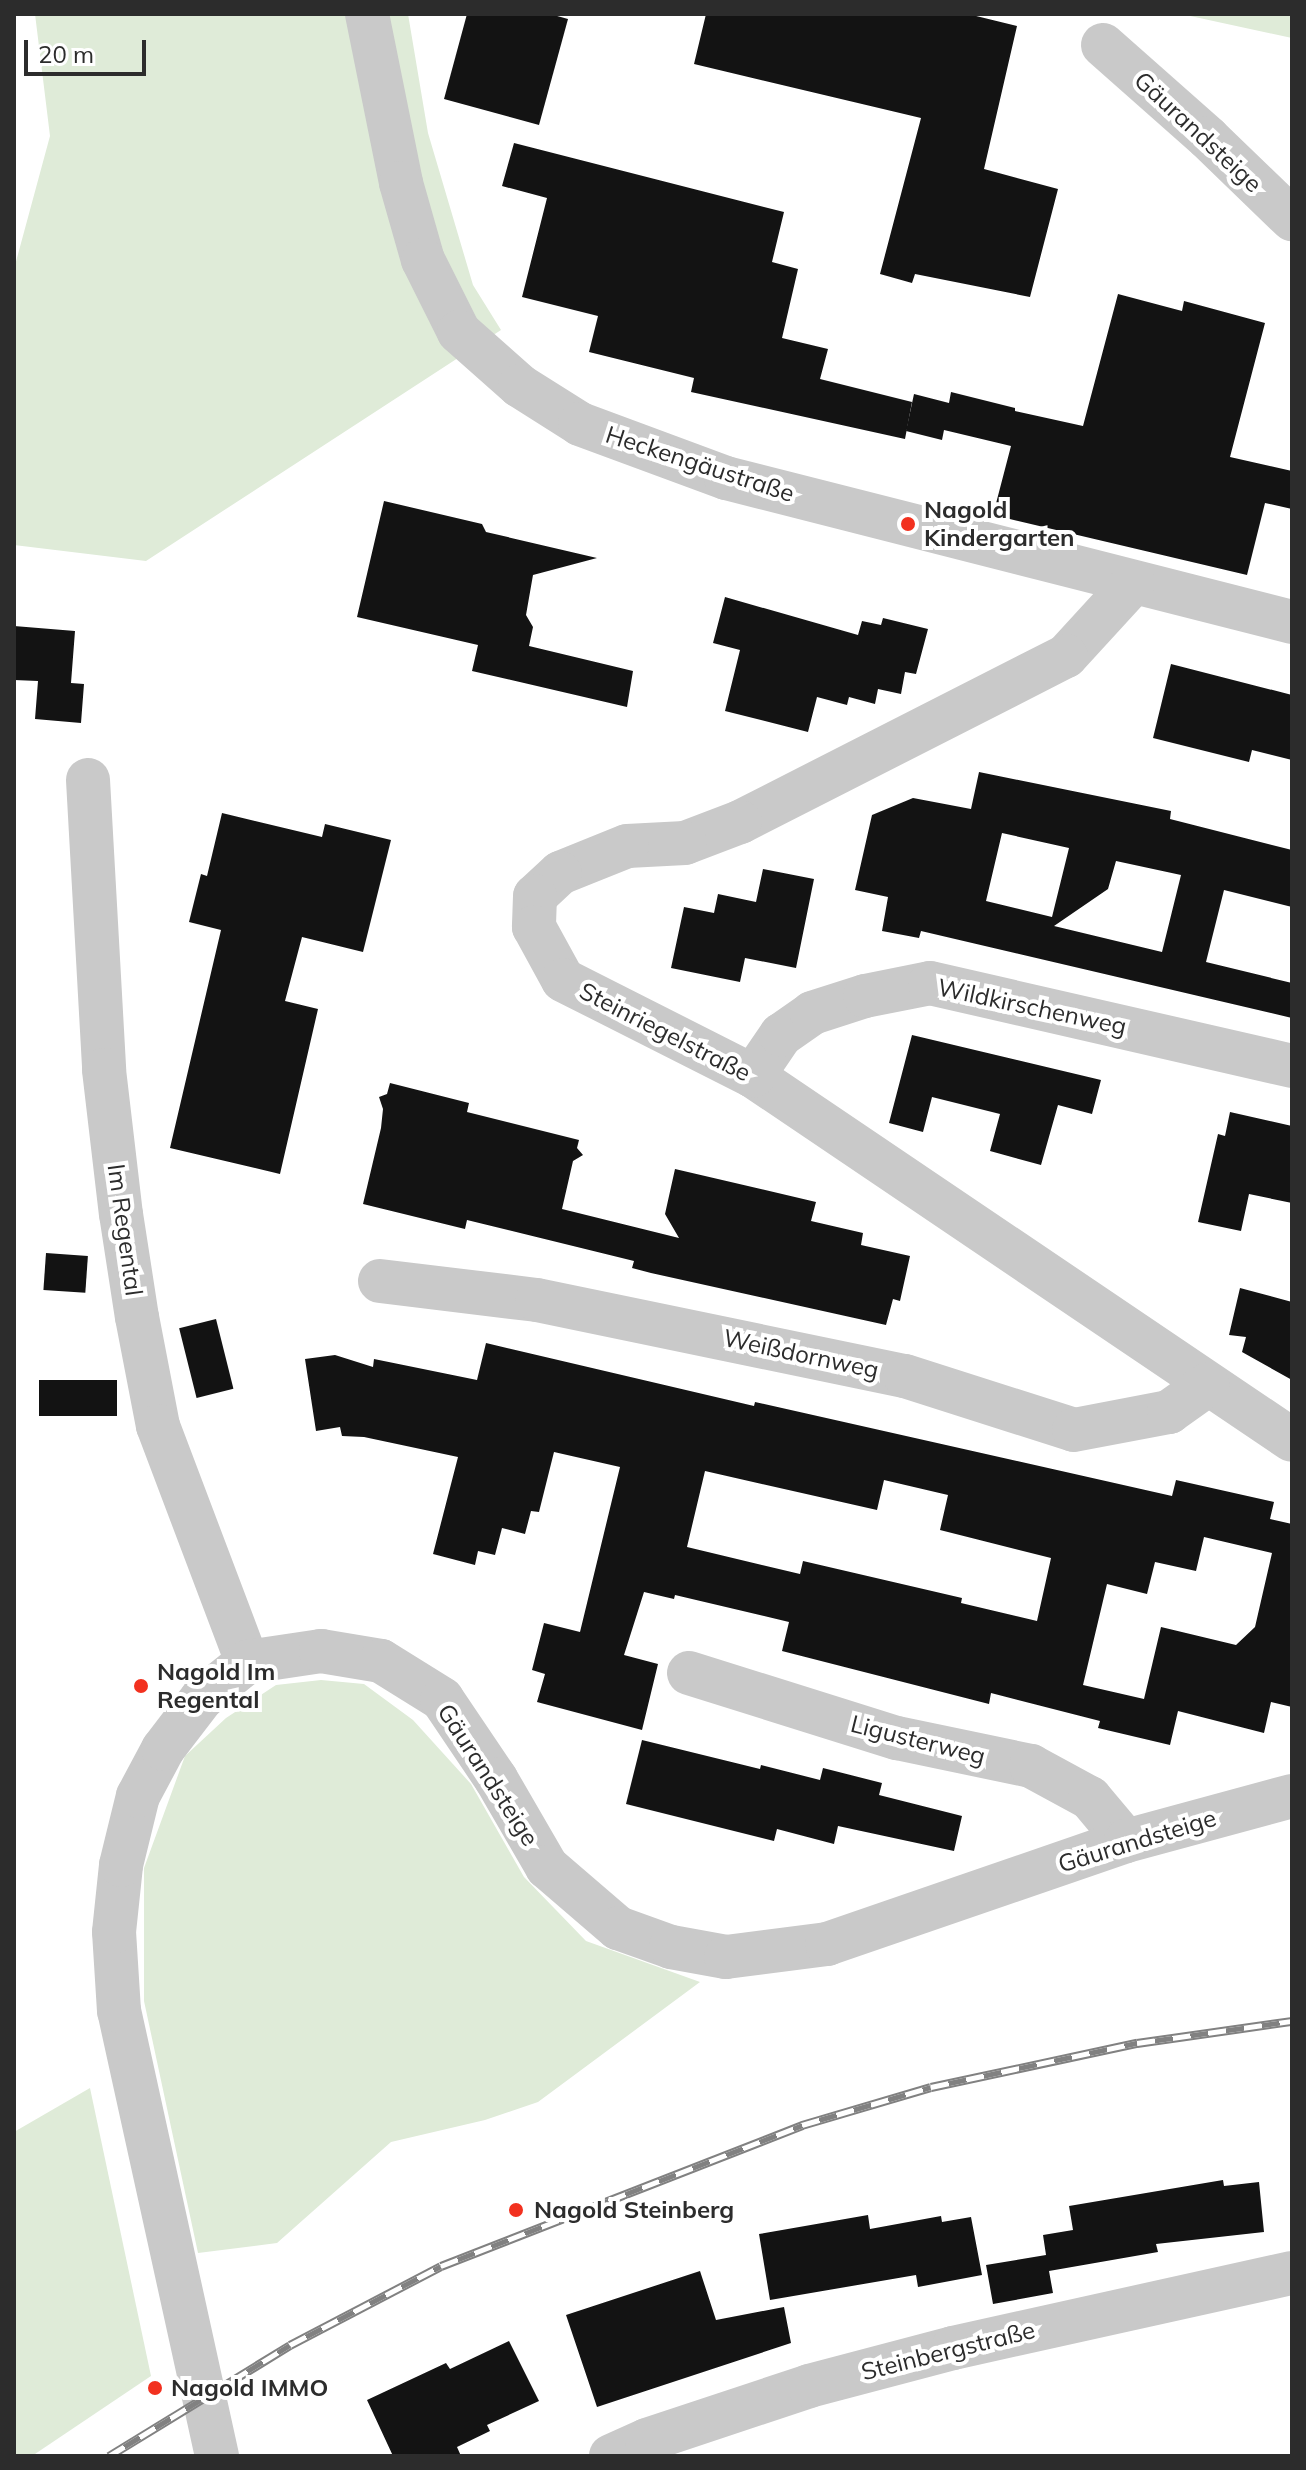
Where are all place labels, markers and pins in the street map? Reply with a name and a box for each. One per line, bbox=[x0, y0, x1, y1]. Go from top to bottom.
place label: Nagold Kindergarten bbox=[924, 496, 1075, 552]
marker: Nagold Kindergarten bbox=[899, 515, 917, 533]
place label: Nagold Im Regental bbox=[157, 1658, 275, 1714]
marker: Nagold Im Regental bbox=[132, 1677, 150, 1695]
place label: Nagold Steinberg bbox=[534, 2196, 734, 2224]
marker: Nagold Steinberg bbox=[505, 2199, 527, 2221]
place label: Nagold IMMO bbox=[171, 2374, 328, 2402]
marker: Nagold IMMO bbox=[146, 2379, 164, 2397]

